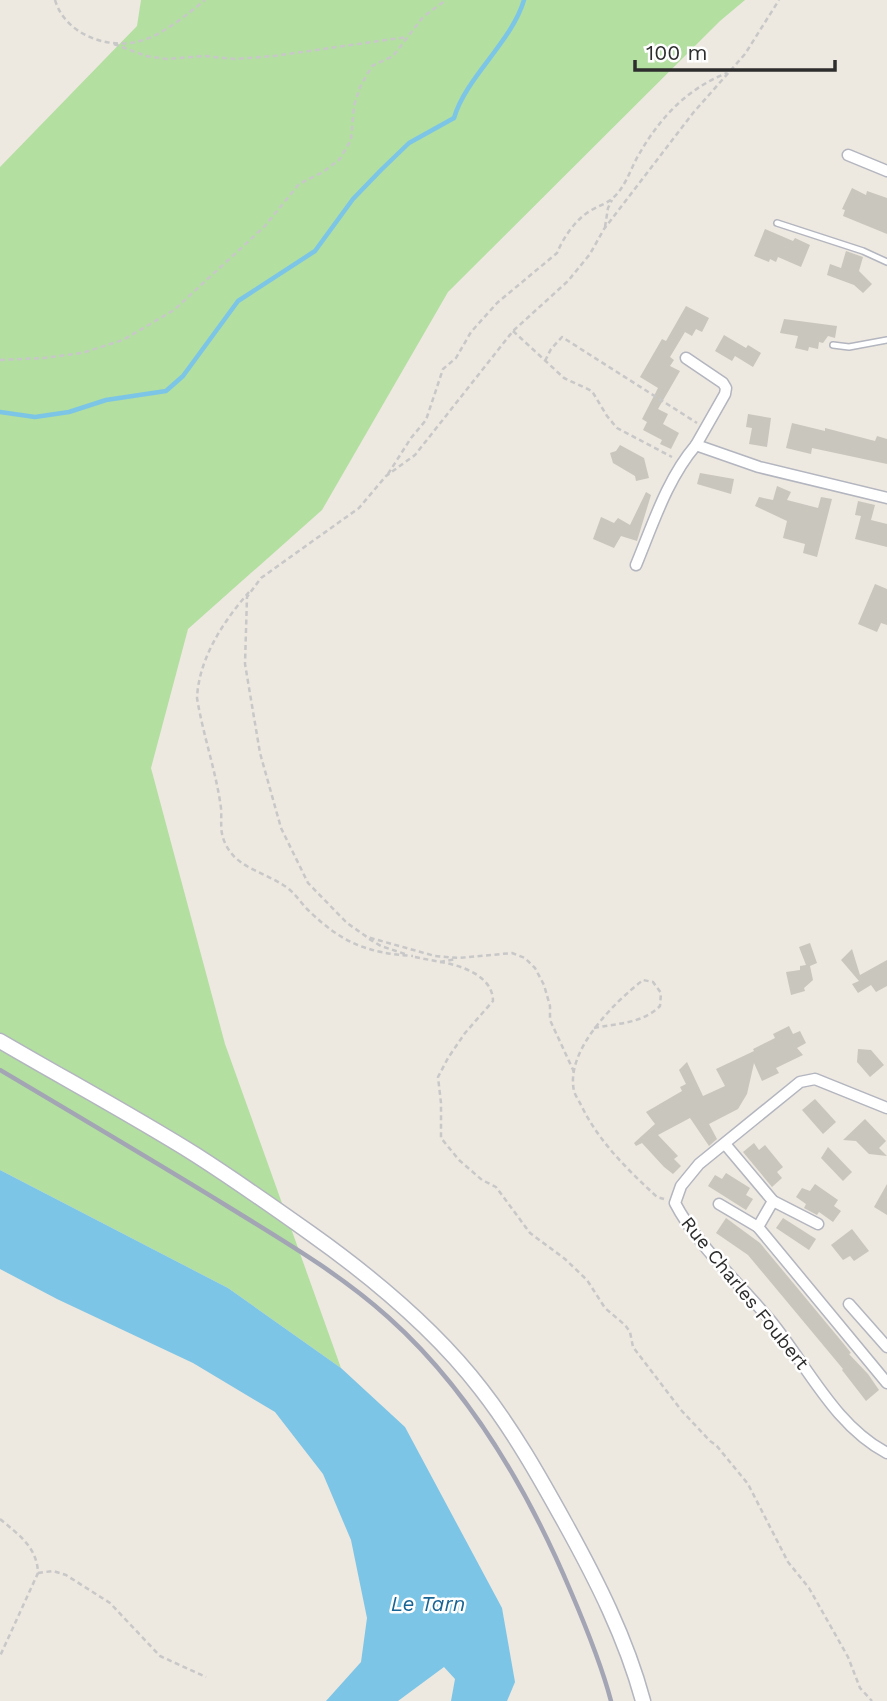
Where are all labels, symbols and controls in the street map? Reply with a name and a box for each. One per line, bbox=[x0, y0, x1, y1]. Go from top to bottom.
scale bar bbox=[635, 28, 834, 72]
text: 100 m bbox=[646, 40, 708, 65]
street label: Rue Charles Foubert bbox=[676, 1212, 814, 1374]
water label: Le Tarn bbox=[391, 1591, 465, 1616]

